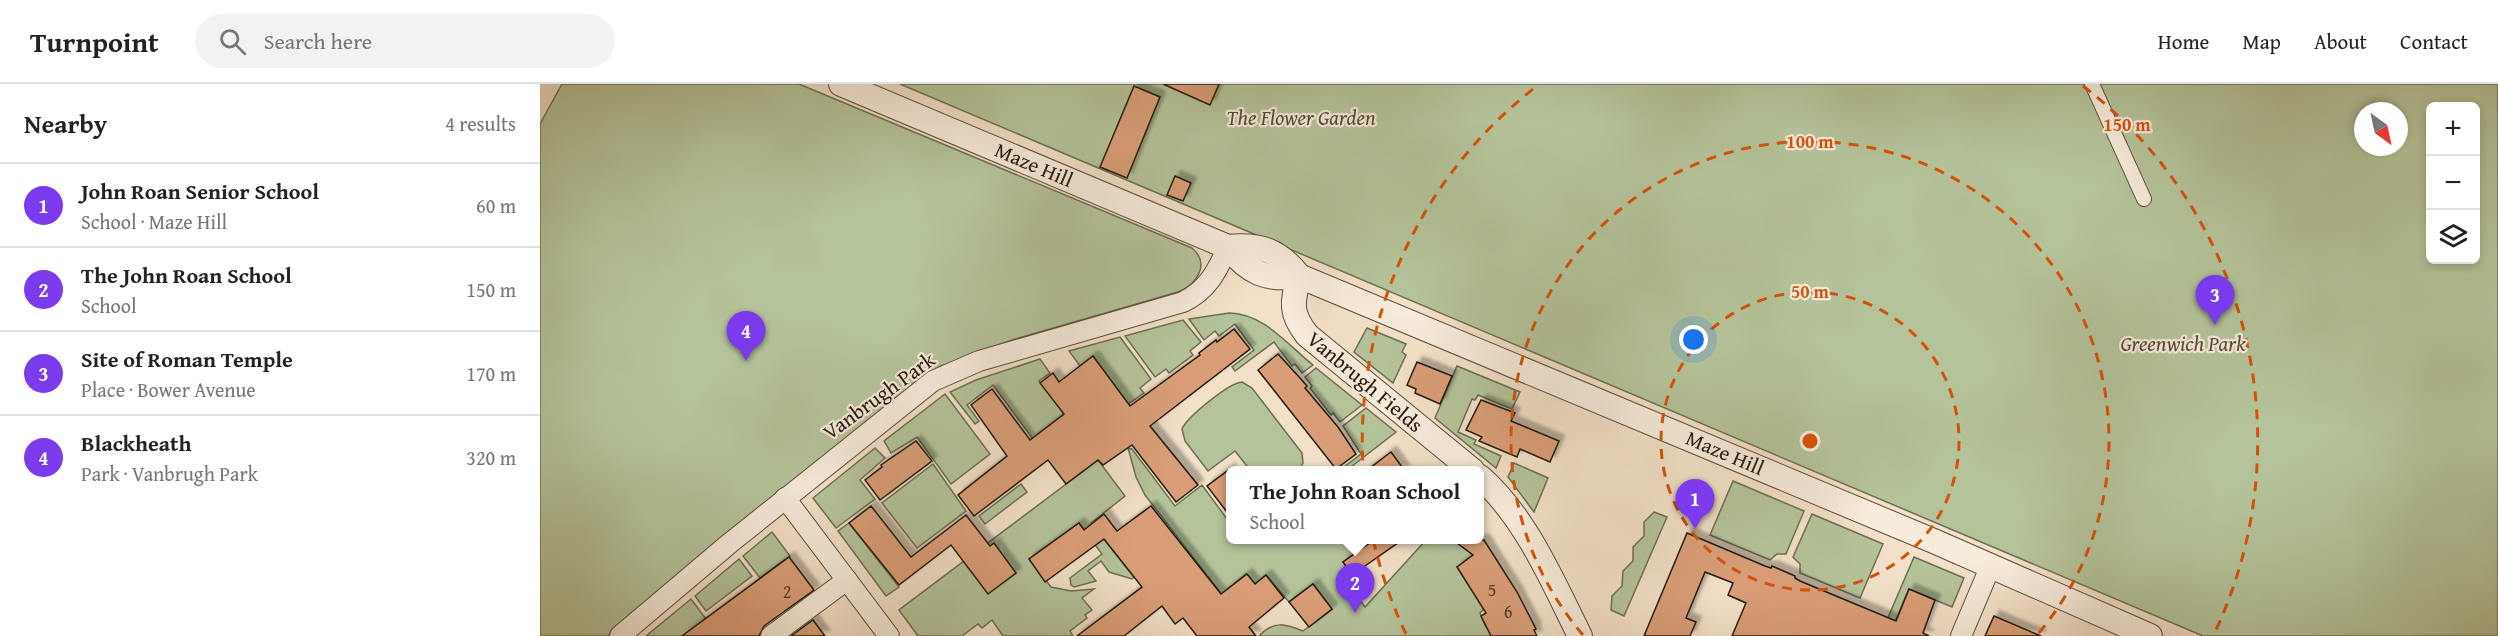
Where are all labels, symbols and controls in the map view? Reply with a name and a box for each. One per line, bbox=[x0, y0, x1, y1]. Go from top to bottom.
search box bbox=[195, 14, 615, 68]
text: Turnpoint bbox=[30, 21, 159, 62]
icon: search bbox=[216, 25, 249, 58]
text: Search here bbox=[264, 25, 372, 57]
text: Home bbox=[2158, 26, 2209, 57]
text: Map bbox=[2242, 26, 2281, 57]
text: About bbox=[2314, 26, 2367, 57]
text: Contact bbox=[2400, 26, 2468, 57]
park label: The Flower Garden bbox=[1226, 102, 1376, 133]
north arrow bbox=[2354, 102, 2408, 156]
map controls bbox=[2426, 102, 2480, 264]
button: + bbox=[2426, 102, 2480, 156]
text: Nearby bbox=[24, 104, 107, 143]
text: 4 results bbox=[445, 109, 516, 138]
text: 150 m bbox=[2103, 111, 2151, 138]
text: 100 m bbox=[1786, 128, 1834, 155]
street label: Maze Hill bbox=[990, 134, 1078, 195]
button: − bbox=[2426, 156, 2480, 210]
text: John Roan Senior School bbox=[81, 175, 319, 207]
text: 1 bbox=[38, 191, 49, 220]
text: 60 m bbox=[476, 191, 516, 220]
text: School · Maze Hill bbox=[81, 207, 227, 236]
button: layers bbox=[2426, 210, 2480, 264]
text: The John Roan School bbox=[81, 259, 292, 291]
text: 2 bbox=[38, 275, 49, 304]
text: 150 m bbox=[466, 275, 516, 304]
pin: 3 bbox=[2196, 276, 2234, 325]
text: 50 m bbox=[1791, 278, 1830, 305]
text: School bbox=[81, 291, 137, 320]
pin: 4 bbox=[726, 312, 766, 361]
street label: Vanbrugh Fields bbox=[1300, 324, 1430, 440]
your location bbox=[1679, 325, 1708, 354]
park label: Greenwich Park bbox=[2120, 328, 2246, 359]
text: Site of Roman Temple bbox=[81, 343, 293, 375]
street label: Vanbrugh Park bbox=[816, 344, 942, 447]
text: 3 bbox=[38, 359, 49, 388]
text: 170 m bbox=[466, 359, 516, 388]
text: Place · Bower Avenue bbox=[81, 375, 256, 404]
street label: Maze Hill bbox=[1681, 422, 1769, 483]
text: Blackheath bbox=[81, 427, 191, 459]
centre of rings bbox=[1800, 431, 1820, 451]
text: 4 bbox=[38, 443, 49, 472]
text: 320 m bbox=[466, 443, 516, 472]
text: Park · Vanbrugh Park bbox=[81, 459, 258, 488]
popup bbox=[1226, 466, 1484, 544]
text: The John Roan School bbox=[1250, 475, 1460, 507]
pin: 1 bbox=[1676, 480, 1714, 529]
text: School bbox=[1250, 507, 1305, 536]
pin: 2 bbox=[1336, 564, 1374, 613]
house number: 5 bbox=[1488, 576, 1496, 603]
house number: 2 bbox=[783, 578, 791, 605]
house number: 6 bbox=[1504, 598, 1512, 625]

